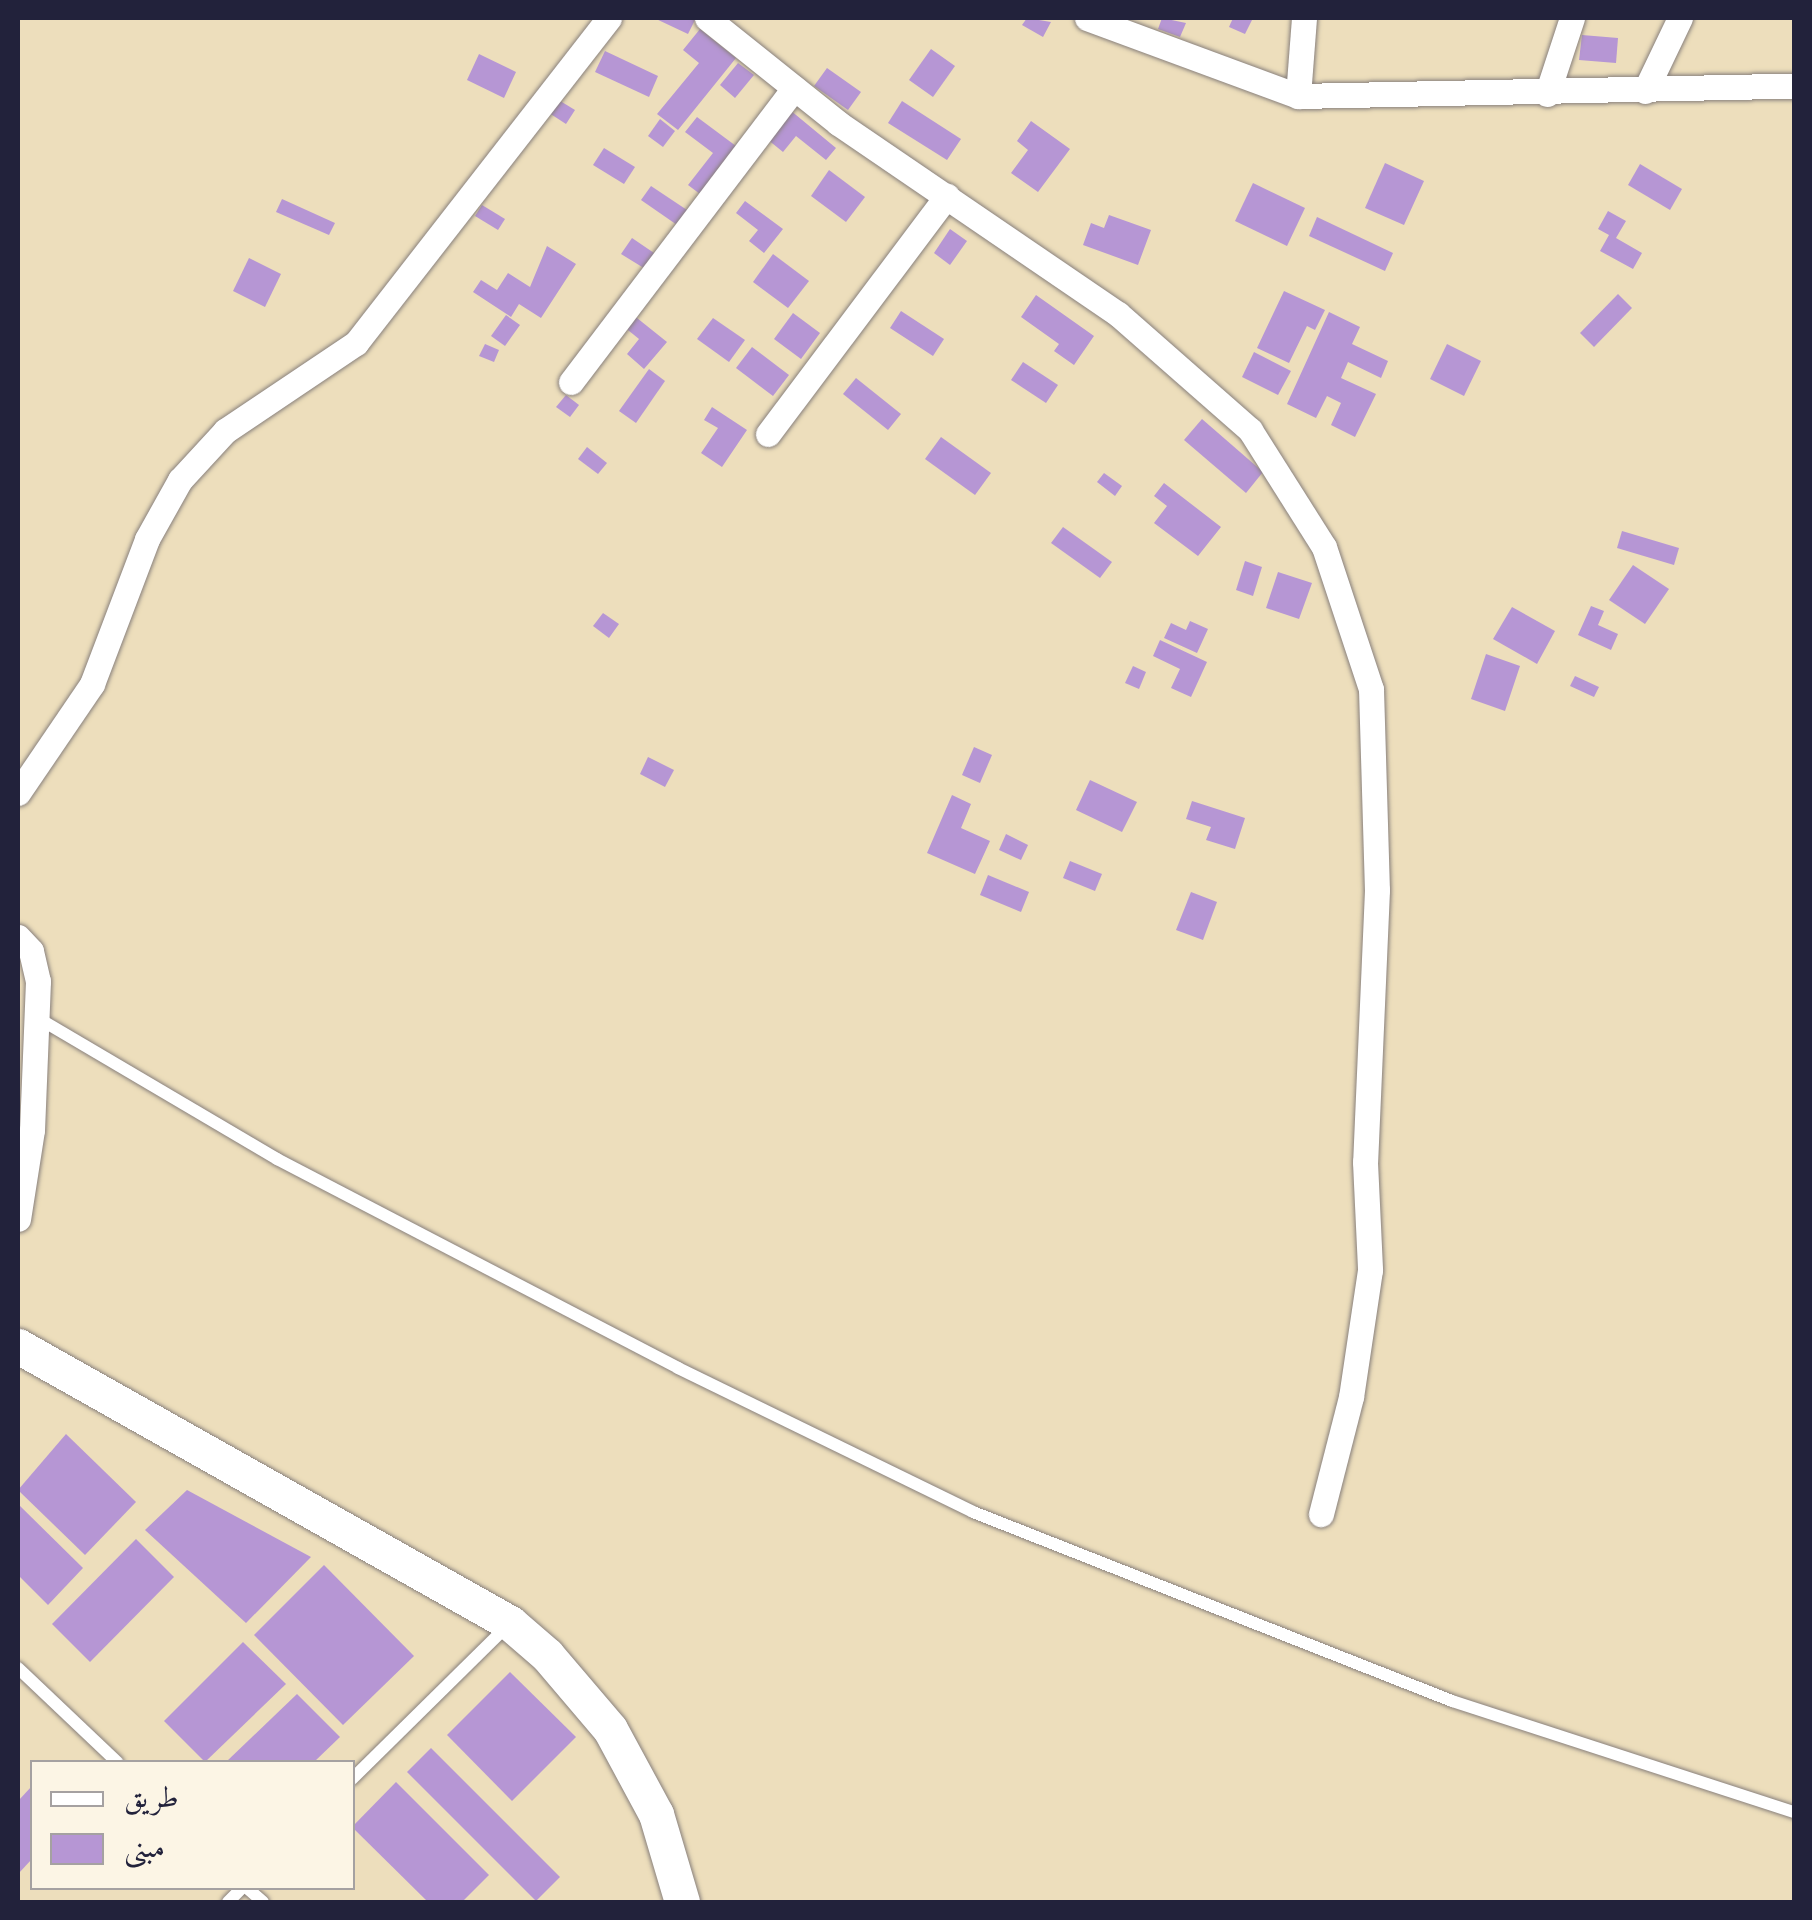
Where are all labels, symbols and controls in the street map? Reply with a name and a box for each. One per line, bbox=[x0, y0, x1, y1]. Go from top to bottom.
legend bbox=[30, 1760, 355, 1890]
text: طريق bbox=[124, 1778, 179, 1820]
text: مبنى bbox=[124, 1828, 165, 1870]

